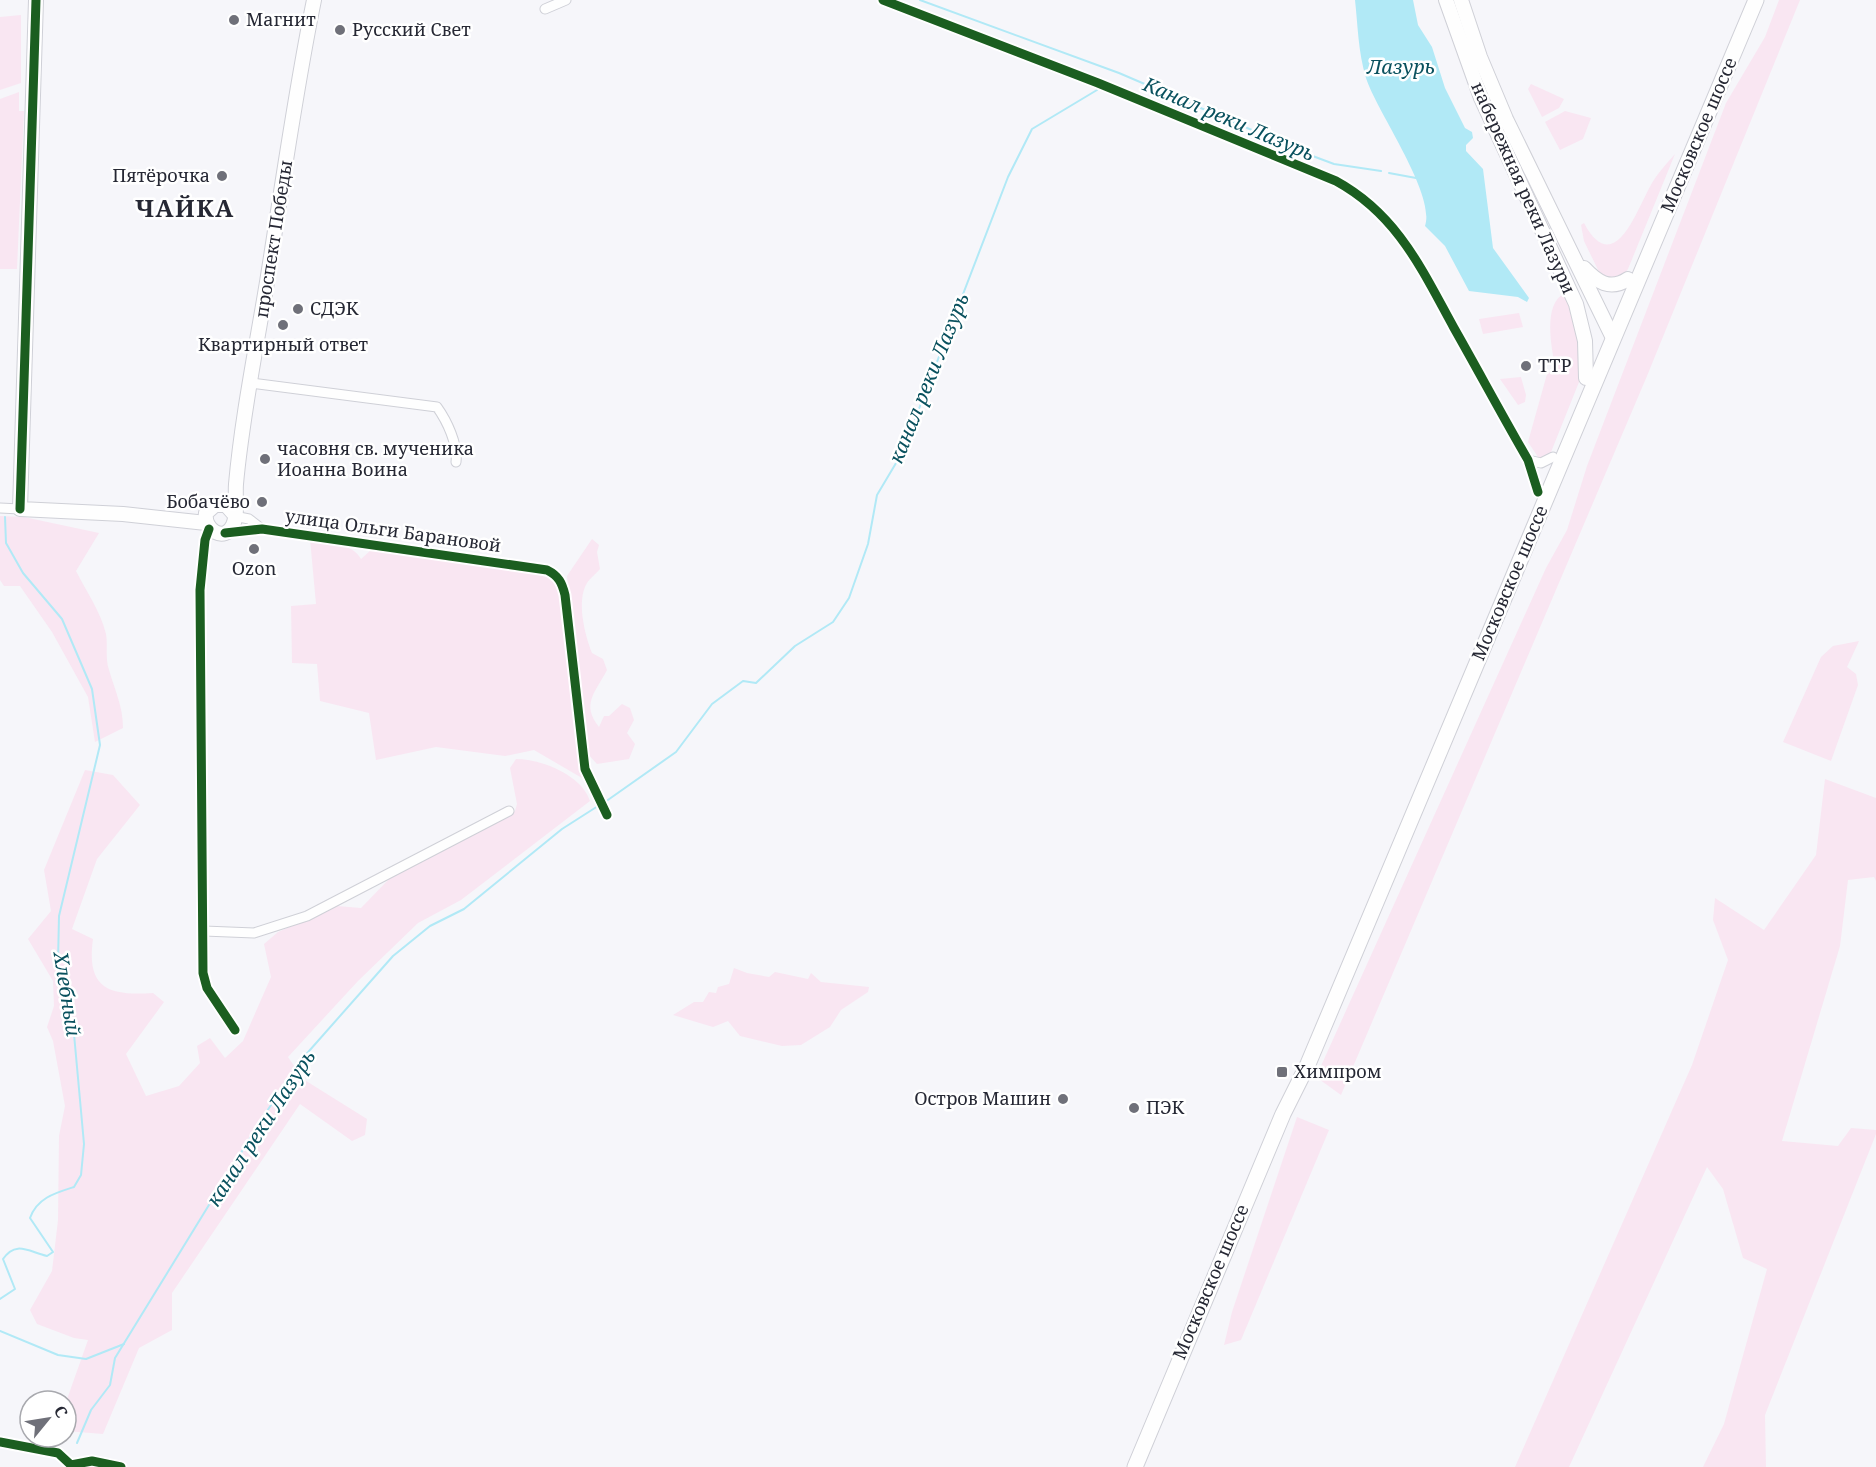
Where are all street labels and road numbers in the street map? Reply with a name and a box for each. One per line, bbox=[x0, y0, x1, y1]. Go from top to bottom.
street label: Московское шоссе bbox=[1655, 53, 1742, 216]
street label: набережная реки Лазури bbox=[1466, 78, 1582, 297]
street label: проспект Победы bbox=[249, 158, 297, 320]
street label: Московское шоссе bbox=[1466, 501, 1553, 664]
street label: улица Ольги Барановой bbox=[284, 503, 503, 557]
street label: Московское шоссе bbox=[1167, 1200, 1254, 1363]

